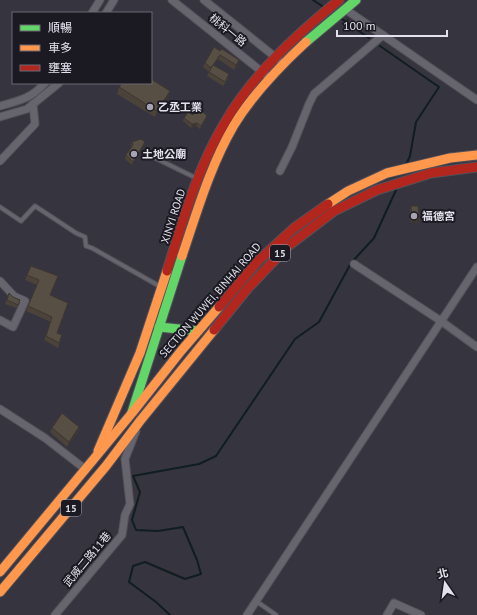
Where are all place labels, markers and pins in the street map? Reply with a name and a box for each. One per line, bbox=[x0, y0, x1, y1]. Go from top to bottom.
place label: 乙丞工業 bbox=[158, 100, 202, 114]
marker: 乙丞工業 bbox=[145, 102, 155, 112]
place label: 土地公廟 bbox=[142, 147, 186, 161]
marker: 土地公廟 bbox=[129, 149, 139, 159]
place label: 福德宮 bbox=[422, 209, 455, 223]
marker: 福德宮 bbox=[409, 211, 419, 221]

